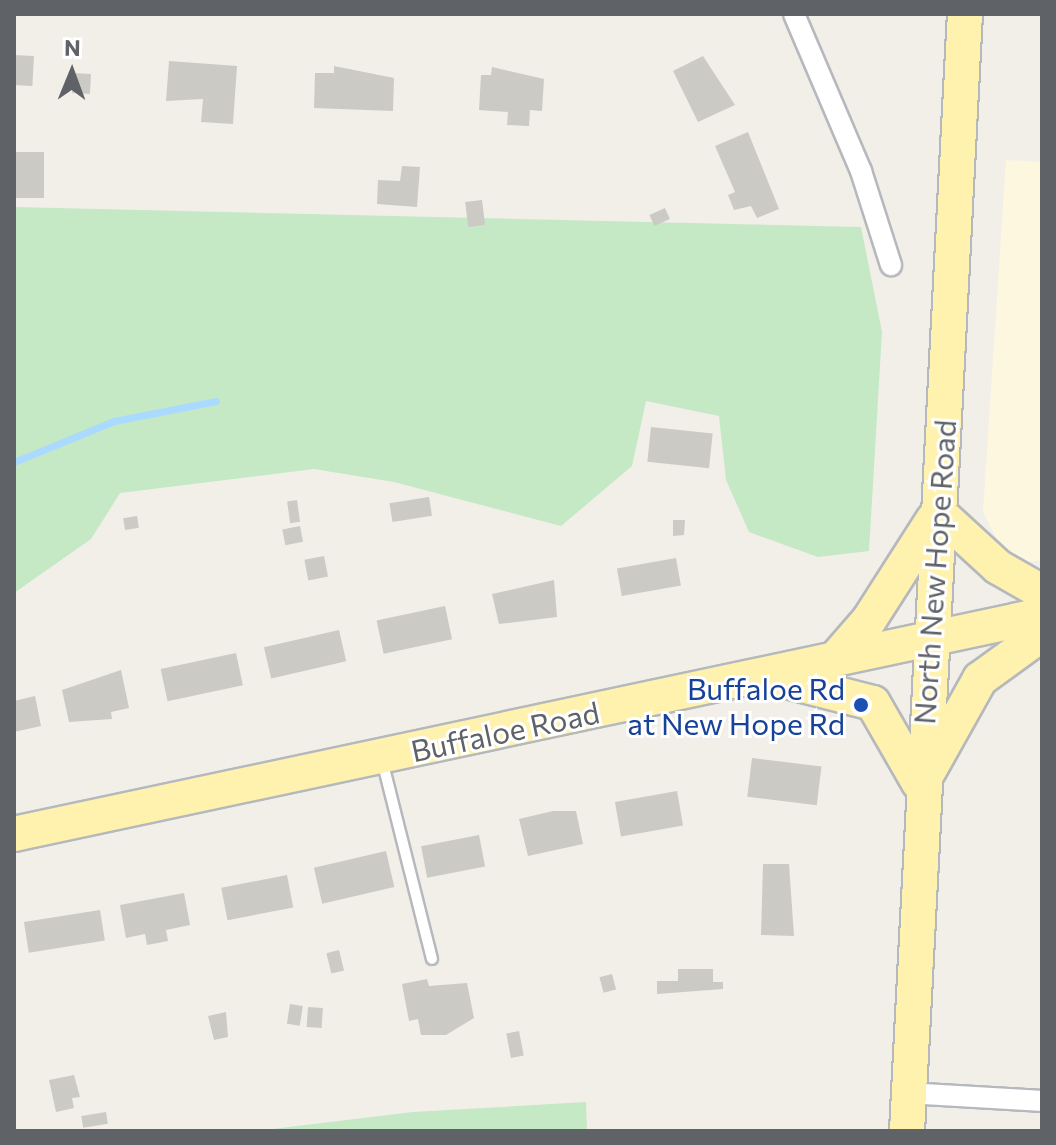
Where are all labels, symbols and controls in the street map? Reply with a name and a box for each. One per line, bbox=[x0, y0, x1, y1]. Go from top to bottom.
north arrow bbox=[32, 32, 112, 112]
text: N bbox=[64, 34, 81, 61]
street label: North New Hope Road bbox=[905, 418, 963, 726]
place label: Buffaloe Rd at New Hope Rd bbox=[627, 670, 845, 740]
street label: Buffaloe Road bbox=[407, 693, 603, 769]
marker: Buffaloe Rd at New Hope Rd bbox=[852, 696, 870, 714]

